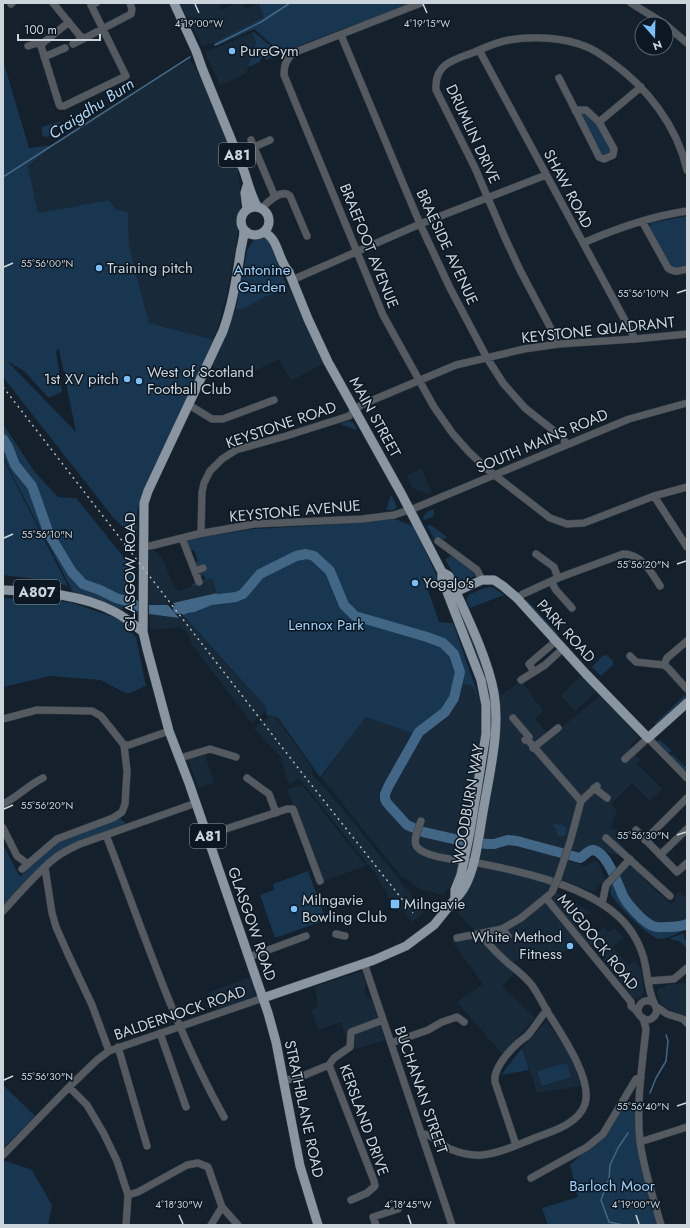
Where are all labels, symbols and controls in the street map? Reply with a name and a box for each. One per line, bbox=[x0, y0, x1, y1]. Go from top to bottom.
scale bar bbox=[18, 16, 100, 42]
text: 4°19'00"W bbox=[175, 16, 223, 31]
text: 4°19'15"W bbox=[404, 16, 450, 31]
north arrow bbox=[634, 16, 674, 56]
text: 100 m bbox=[24, 21, 57, 39]
text: N bbox=[651, 36, 664, 54]
place label: PureGym bbox=[240, 40, 299, 62]
marker: PureGym bbox=[227, 46, 237, 56]
water label: Craigdhu Burn bbox=[44, 72, 139, 145]
street label: DRUMLIN DRIVE bbox=[440, 81, 506, 187]
road number: A81 bbox=[219, 143, 255, 167]
street label: SHAW ROAD bbox=[538, 146, 598, 232]
street label: BRAEFOOT AVENUE bbox=[334, 180, 404, 312]
street label: BRAESIDE AVENUE bbox=[410, 185, 484, 309]
text: 55°56'00"N bbox=[21, 256, 73, 271]
place label: Training pitch bbox=[107, 257, 193, 279]
park label: Antonine Garden bbox=[234, 259, 291, 298]
marker: Training pitch bbox=[94, 263, 104, 273]
text: 55°56'10"N bbox=[617, 286, 669, 301]
street label: KEYSTONE QUADRANT bbox=[520, 311, 676, 349]
place label: West of Scotland Football Club bbox=[147, 361, 254, 400]
place label: 1st XV pitch bbox=[44, 368, 119, 390]
street label: MAIN STREET bbox=[344, 373, 406, 461]
marker: 1st XV pitch bbox=[122, 374, 132, 384]
marker: West of Scotland Football Club bbox=[134, 376, 144, 386]
street label: KEYSTONE ROAD bbox=[223, 396, 339, 454]
street label: SOUTH MAINS ROAD bbox=[473, 403, 611, 479]
street label: KEYSTONE AVENUE bbox=[228, 494, 362, 528]
street label: GLASGOW ROAD bbox=[119, 512, 141, 632]
text: 55°56'10"N bbox=[21, 527, 73, 542]
text: 55°56'20"N bbox=[617, 557, 669, 572]
place label: YogaJo's bbox=[423, 572, 474, 594]
marker: YogaJo's bbox=[410, 578, 420, 588]
road number: A807 bbox=[14, 580, 60, 604]
street label: PARK ROAD bbox=[532, 595, 600, 667]
park label: Lennox Park bbox=[288, 614, 364, 636]
street label: WOODBURN WAY bbox=[447, 742, 489, 866]
text: 55°56'20"N bbox=[21, 798, 73, 813]
road number: A81 bbox=[190, 824, 226, 848]
text: 55°56'30"N bbox=[617, 828, 669, 843]
street label: GLASGOW ROAD bbox=[222, 864, 282, 984]
place label: Milngavie Bowling Club bbox=[302, 889, 387, 928]
street label: MUGDOCK ROAD bbox=[552, 889, 644, 995]
place label: Milngavie bbox=[404, 893, 466, 915]
marker: Milngavie bbox=[389, 898, 401, 910]
marker: Milngavie Bowling Club bbox=[289, 904, 299, 914]
place label: White Method Fitness bbox=[471, 926, 562, 965]
marker: White Method Fitness bbox=[565, 941, 575, 951]
street label: BALDERNOCK ROAD bbox=[111, 980, 249, 1046]
street label: BUCHANAN STREET bbox=[389, 1023, 453, 1157]
street label: STRATHBLANE ROAD bbox=[279, 1038, 329, 1180]
street label: KERSLAND DRIVE bbox=[334, 1061, 394, 1179]
text: 55°56'30"N bbox=[21, 1069, 73, 1084]
text: 55°56'40"N bbox=[617, 1099, 669, 1114]
park label: Barloch Moor bbox=[569, 1175, 656, 1197]
text: 4°18'30"W bbox=[155, 1197, 203, 1212]
text: 4°18'45"W bbox=[384, 1197, 432, 1212]
text: 4°19'00"W bbox=[612, 1197, 660, 1212]

